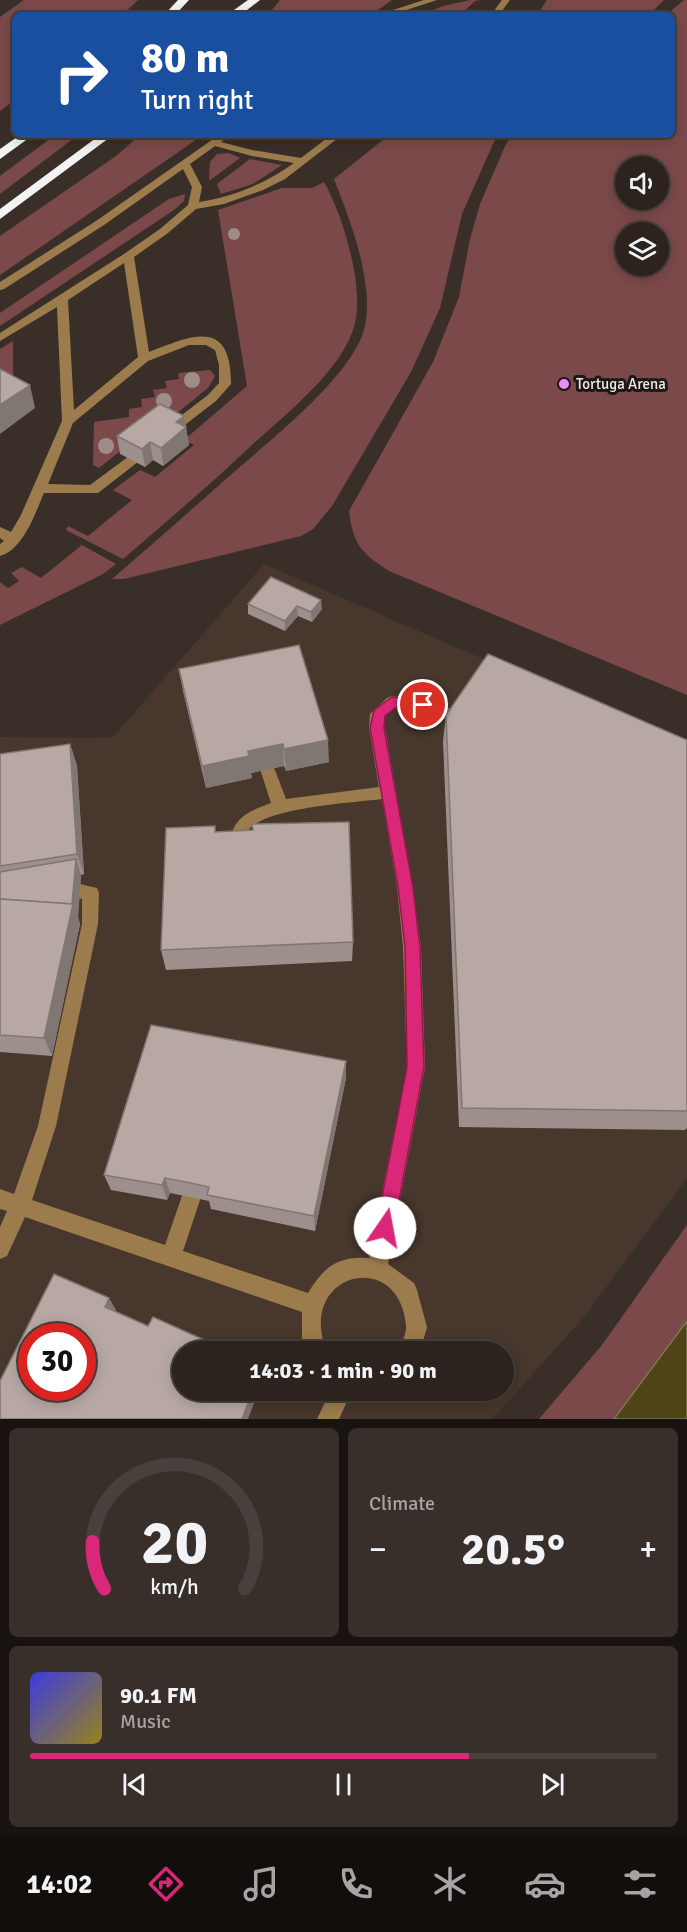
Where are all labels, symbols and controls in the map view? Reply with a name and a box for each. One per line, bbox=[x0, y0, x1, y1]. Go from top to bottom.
text: 80 m bbox=[141, 33, 230, 84]
icon: right bbox=[42, 36, 120, 114]
text: Turn right bbox=[141, 84, 254, 117]
map controls bbox=[615, 156, 669, 276]
button: sound bbox=[615, 156, 669, 210]
button: layers bbox=[615, 222, 669, 276]
place label: Tortuga Arena bbox=[576, 375, 666, 393]
marker: Tortuga Arena bbox=[557, 377, 571, 391]
pin bbox=[397, 679, 448, 730]
icon: arrive bbox=[406, 688, 439, 721]
position arrow bbox=[353, 1196, 417, 1260]
speed limit sign: 30 bbox=[18, 1323, 96, 1401]
text: 14:03 · 1 min · 90 m bbox=[249, 1357, 437, 1384]
text: Climate bbox=[369, 1491, 435, 1516]
text: 20 bbox=[140, 1504, 208, 1581]
text: 20.5° bbox=[461, 1522, 565, 1577]
text: − bbox=[369, 1529, 387, 1570]
text: + bbox=[639, 1529, 657, 1570]
text: km/h bbox=[150, 1575, 198, 1601]
text: 90.1 FM bbox=[120, 1682, 197, 1709]
text: Music bbox=[120, 1709, 171, 1734]
icon: previous bbox=[118, 1768, 151, 1801]
icon: pause bbox=[327, 1768, 360, 1801]
icon: next bbox=[536, 1768, 569, 1801]
icon: directions bbox=[145, 1863, 187, 1905]
icon: music bbox=[240, 1863, 282, 1905]
icon: phone bbox=[335, 1863, 377, 1905]
icon: climate bbox=[429, 1863, 471, 1905]
icon: car bbox=[524, 1863, 566, 1905]
icon: filters bbox=[619, 1863, 661, 1905]
text: 14:02 bbox=[26, 1868, 93, 1901]

